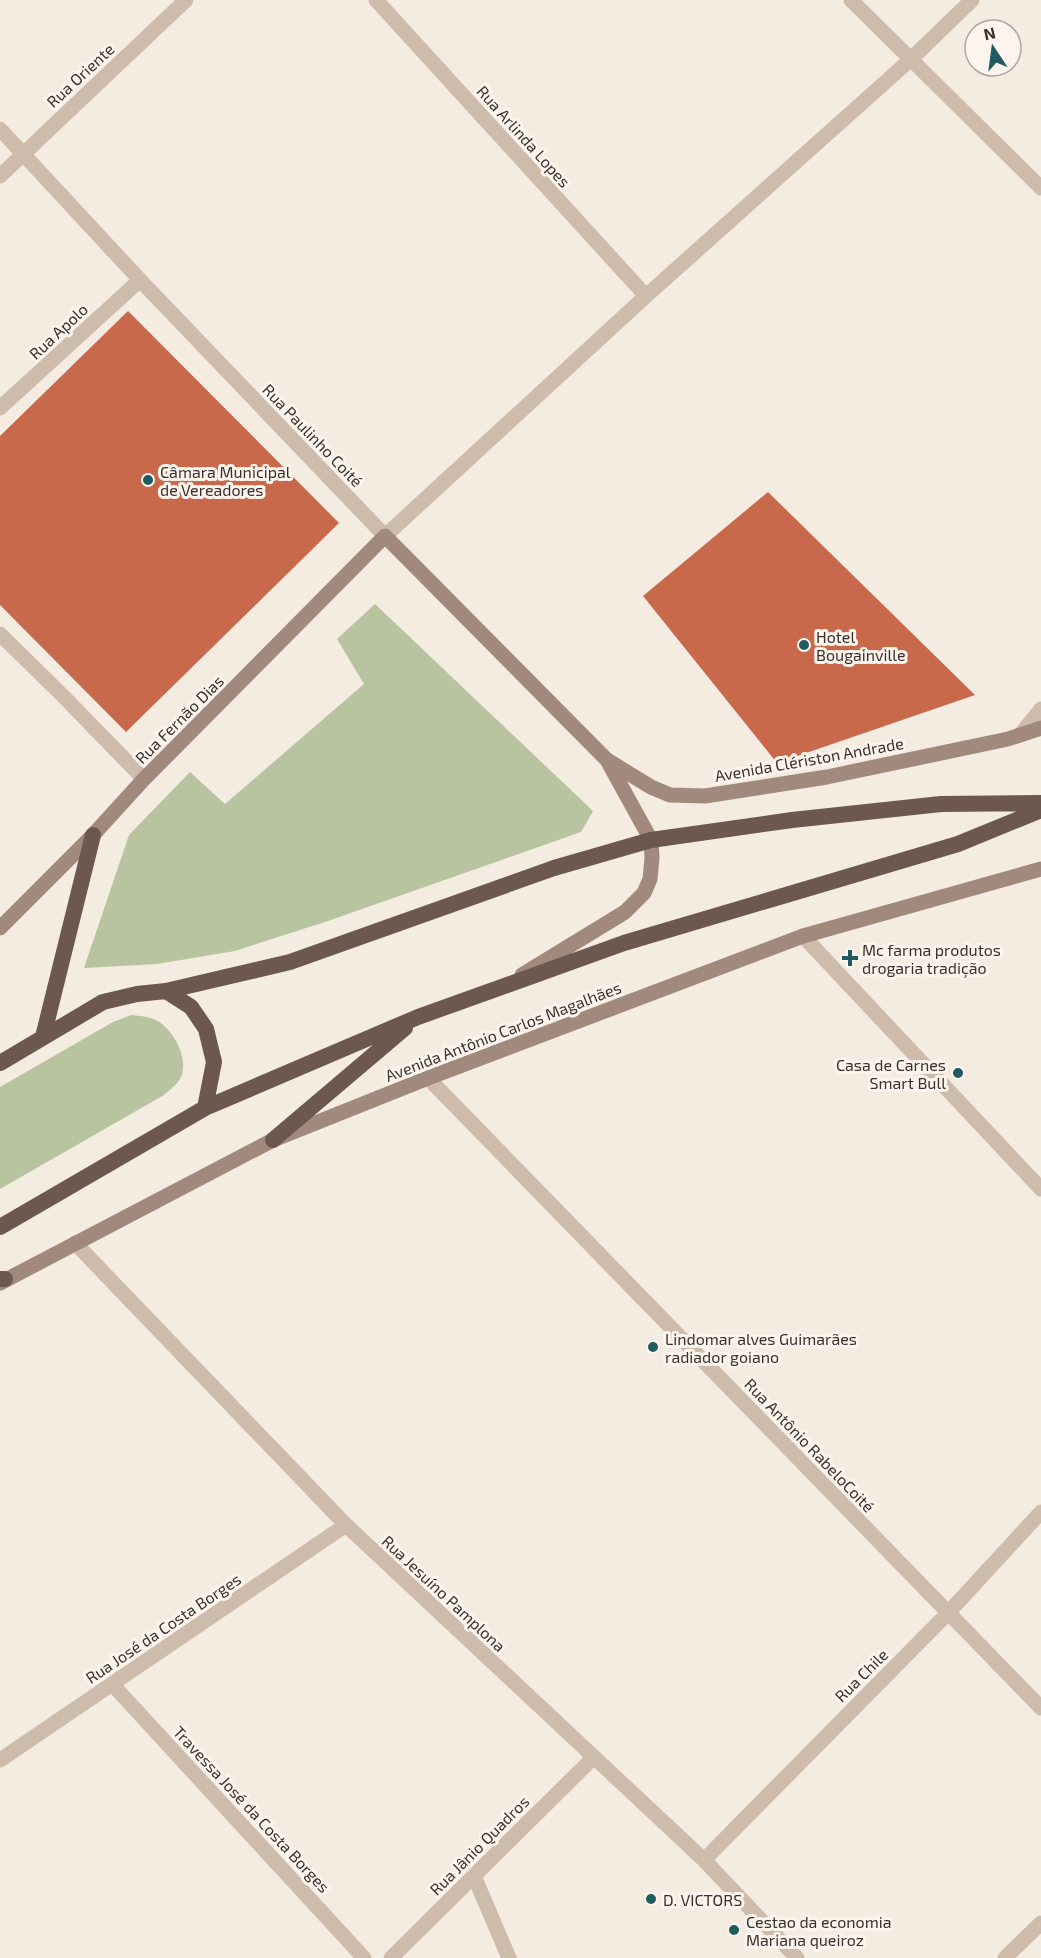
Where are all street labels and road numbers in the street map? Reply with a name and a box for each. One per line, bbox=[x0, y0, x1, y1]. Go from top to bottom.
street label: Rua Oriente bbox=[42, 39, 118, 111]
street label: Rua Arlinda Lopes bbox=[473, 81, 575, 191]
street label: Rua Apolo bbox=[25, 299, 91, 363]
street label: Rua Paulinho Coité bbox=[259, 380, 367, 490]
street label: Rua Fernão Dias bbox=[131, 671, 227, 767]
street label: Avenida Clériston Andrade bbox=[713, 733, 905, 785]
street label: Avenida Antônio Carlos Magalhães bbox=[382, 977, 624, 1085]
street label: Rua Antônio RabeloCoité bbox=[741, 1374, 879, 1516]
street label: Rua Jesuíno Pamplona bbox=[378, 1531, 510, 1655]
street label: Rua José da Costa Borges bbox=[82, 1569, 244, 1687]
street label: Rua Chile bbox=[831, 1645, 891, 1705]
street label: Travessa José da Costa Borges bbox=[170, 1722, 334, 1896]
street label: Rua Jânio Quadros bbox=[425, 1791, 533, 1899]

